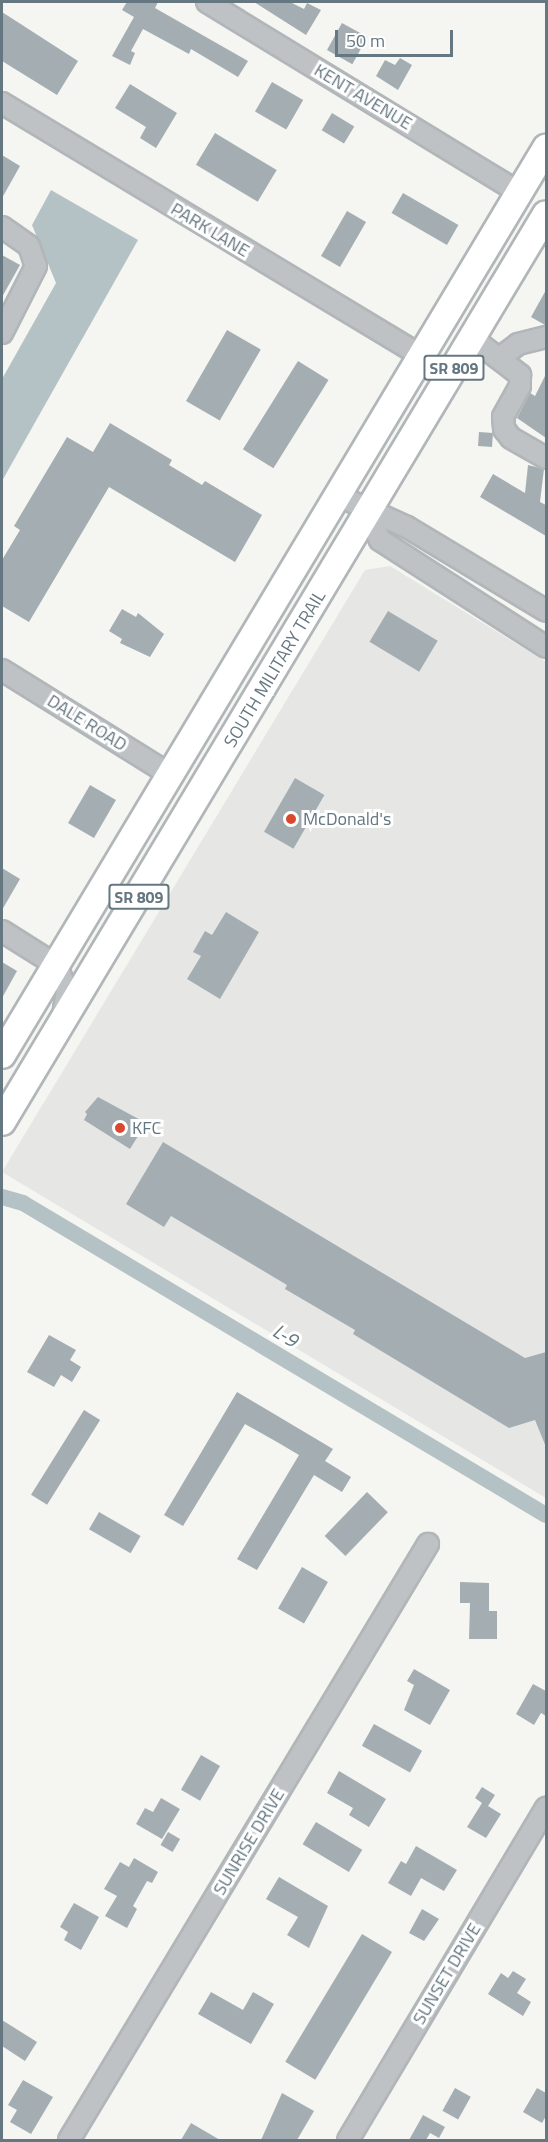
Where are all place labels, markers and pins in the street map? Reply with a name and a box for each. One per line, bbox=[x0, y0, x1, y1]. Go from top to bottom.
place label: McDonald's bbox=[303, 808, 391, 830]
marker: McDonald's bbox=[284, 812, 298, 826]
place label: KFC bbox=[132, 1117, 161, 1139]
marker: KFC bbox=[113, 1121, 127, 1135]

